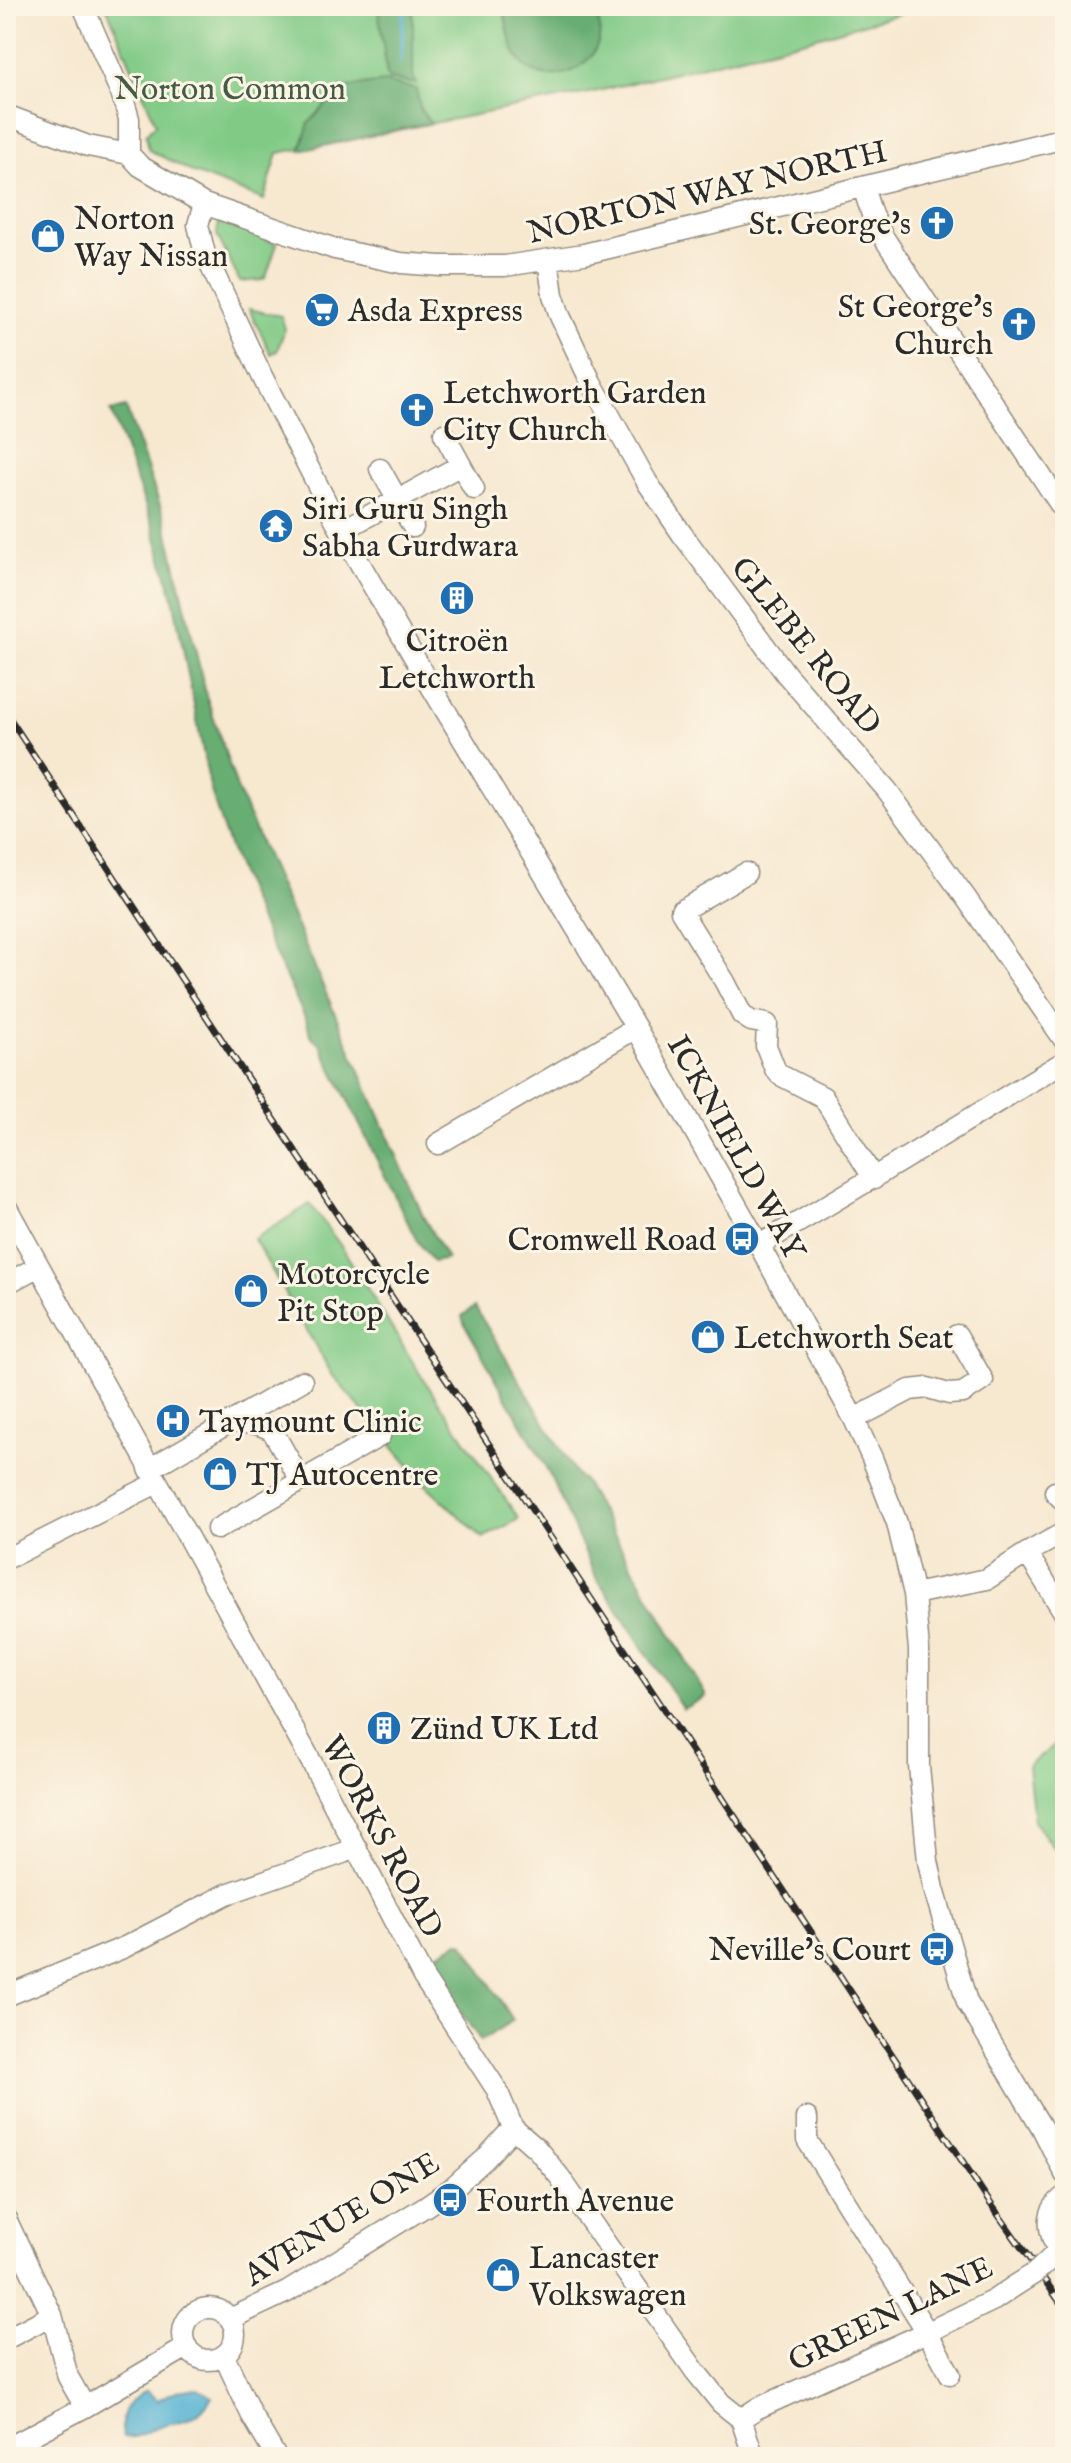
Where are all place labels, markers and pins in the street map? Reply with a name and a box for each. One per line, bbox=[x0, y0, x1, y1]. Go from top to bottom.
place label: Norton Way Nissan bbox=[74, 200, 228, 278]
church icon: St. George's bbox=[918, 204, 956, 242]
place label: St. George's bbox=[749, 205, 911, 246]
shop icon: Norton Way Nissan bbox=[29, 217, 67, 255]
place label: St George's Church bbox=[838, 288, 993, 366]
supermarket icon: Asda Express bbox=[303, 291, 341, 329]
place label: Asda Express bbox=[347, 292, 523, 333]
church icon: St George's Church bbox=[1000, 305, 1038, 343]
place label: Letchworth Garden City Church bbox=[443, 374, 706, 452]
church icon: Letchworth Garden City Church bbox=[398, 391, 436, 429]
place label: Siri Guru Singh Sabha Gurdwara bbox=[302, 490, 518, 568]
temple icon: Siri Guru Singh Sabha Gurdwara bbox=[257, 507, 295, 545]
building icon: Citroën Letchworth bbox=[438, 579, 476, 617]
place label: Citroën Letchworth bbox=[379, 622, 535, 700]
bus stop icon: Cromwell Road bbox=[723, 1220, 761, 1258]
place label: Cromwell Road bbox=[508, 1221, 717, 1262]
place label: Motorcycle Pit Stop bbox=[277, 1255, 430, 1333]
shop icon: Motorcycle Pit Stop bbox=[232, 1272, 270, 1310]
shop icon: Letchworth Seat bbox=[689, 1318, 727, 1356]
place label: Letchworth Seat bbox=[734, 1319, 954, 1360]
hospital icon: Taymount Clinic bbox=[154, 1402, 192, 1440]
place label: Taymount Clinic bbox=[199, 1403, 422, 1444]
shop icon: TJ Autocentre bbox=[201, 1455, 239, 1493]
place label: TJ Autocentre bbox=[246, 1456, 439, 1497]
building icon: Zünd UK Ltd bbox=[365, 1709, 403, 1747]
place label: Zünd UK Ltd bbox=[410, 1710, 599, 1751]
bus stop icon: Neville's Court bbox=[918, 1930, 956, 1968]
place label: Neville's Court bbox=[708, 1931, 911, 1972]
bus stop icon: Fourth Avenue bbox=[431, 2181, 469, 2219]
place label: Fourth Avenue bbox=[476, 2182, 674, 2223]
place label: Lancaster Volkswagen bbox=[528, 2239, 686, 2317]
shop icon: Lancaster Volkswagen bbox=[484, 2256, 522, 2294]

